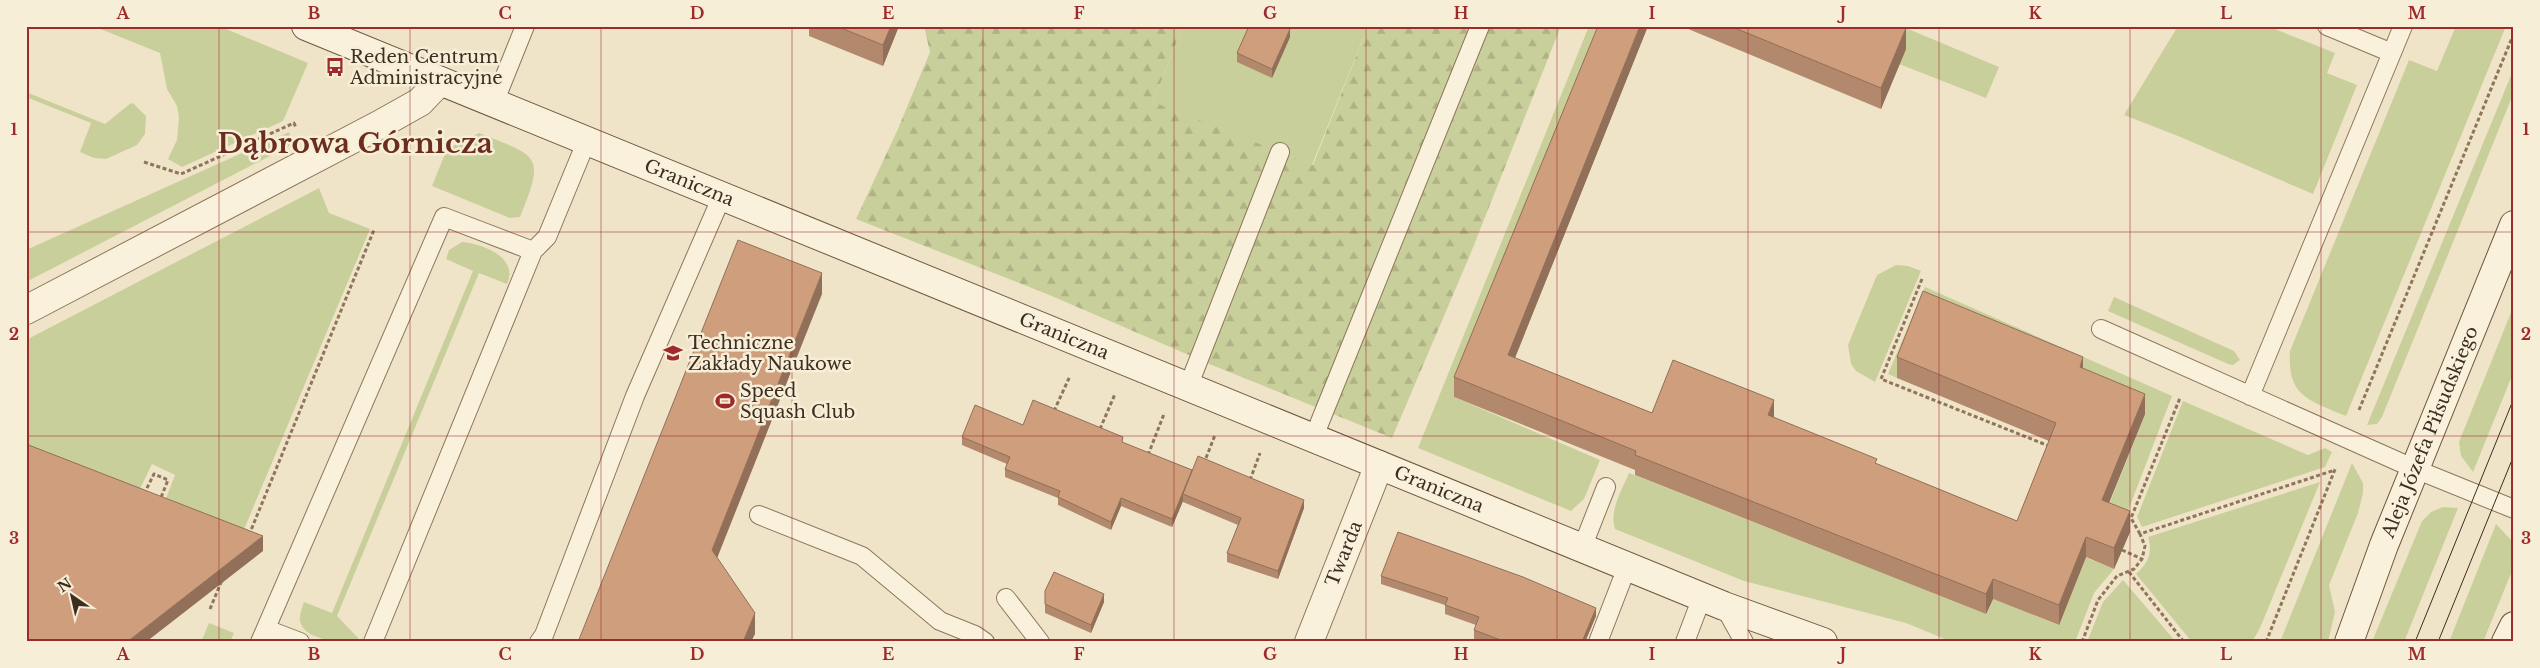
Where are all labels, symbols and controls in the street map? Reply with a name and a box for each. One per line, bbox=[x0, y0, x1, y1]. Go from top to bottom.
text: A bbox=[116, 3, 131, 23]
text: B bbox=[308, 3, 321, 23]
text: C bbox=[498, 3, 512, 23]
text: D bbox=[690, 3, 704, 23]
text: E bbox=[882, 3, 894, 23]
text: F bbox=[1073, 3, 1085, 23]
text: G bbox=[1263, 3, 1277, 23]
text: H bbox=[1453, 3, 1469, 23]
text: I bbox=[1649, 3, 1656, 23]
text: J bbox=[1837, 3, 1846, 23]
text: K bbox=[2028, 3, 2042, 23]
text: L bbox=[2220, 3, 2232, 23]
text: M bbox=[2408, 3, 2426, 23]
place label: Reden Centrum Administracyjne bbox=[349, 46, 503, 89]
bus stop icon: Reden Centrum Administracyjne bbox=[324, 56, 346, 78]
text: 1 bbox=[11, 119, 18, 139]
text: 1 bbox=[2523, 119, 2530, 139]
district label: Dąbrowa Górnicza bbox=[217, 126, 493, 161]
street label: Graniczna bbox=[641, 155, 737, 211]
street label: Graniczna bbox=[1016, 308, 1112, 364]
street label: Aleja Józefa Piłsudskiego bbox=[2377, 323, 2483, 542]
text: 2 bbox=[9, 324, 19, 344]
text: 2 bbox=[2521, 324, 2531, 344]
place label: Techniczne Zakłady Naukowe bbox=[688, 332, 852, 375]
school or university icon: Techniczne Zakłady Naukowe bbox=[662, 342, 684, 364]
place label: Speed Squash Club bbox=[740, 380, 855, 423]
sports icon: Speed Squash Club bbox=[714, 390, 736, 412]
street label: Graniczna bbox=[1391, 461, 1487, 518]
street label: Twarda bbox=[1321, 518, 1367, 590]
text: 3 bbox=[9, 528, 19, 548]
text: 3 bbox=[2521, 528, 2531, 548]
north arrow bbox=[48, 570, 98, 620]
text: N bbox=[54, 574, 75, 596]
text: A bbox=[116, 644, 131, 664]
text: B bbox=[308, 644, 321, 664]
text: C bbox=[498, 644, 512, 664]
text: D bbox=[690, 644, 704, 664]
text: E bbox=[882, 644, 894, 664]
text: F bbox=[1073, 644, 1085, 664]
text: G bbox=[1263, 644, 1277, 664]
text: H bbox=[1453, 644, 1469, 664]
text: I bbox=[1649, 644, 1656, 664]
text: J bbox=[1837, 644, 1846, 664]
text: K bbox=[2028, 644, 2042, 664]
text: L bbox=[2220, 644, 2232, 664]
text: M bbox=[2408, 644, 2426, 664]

